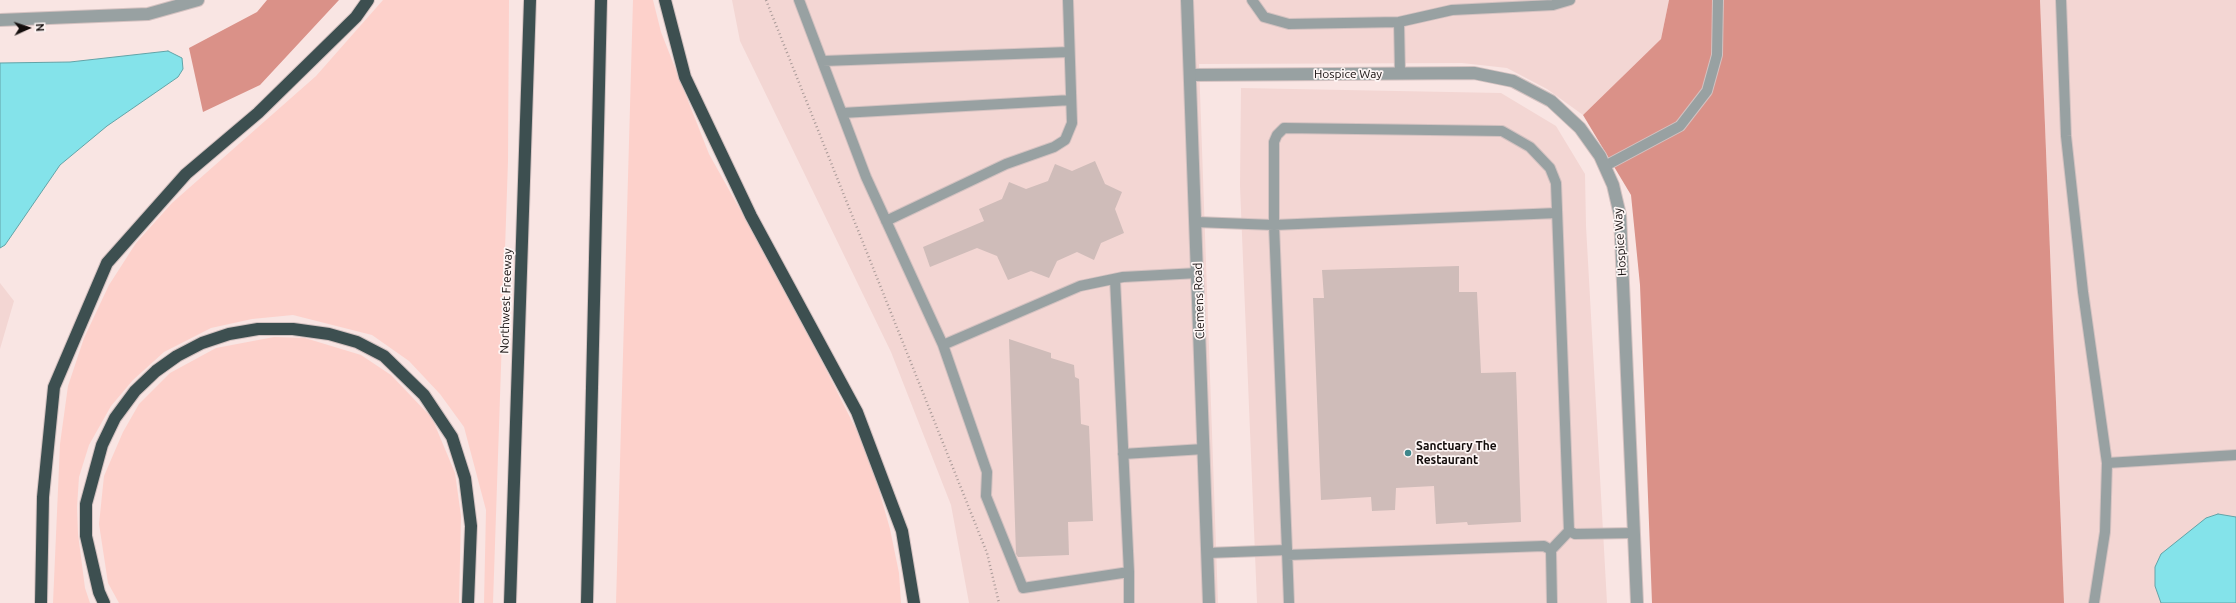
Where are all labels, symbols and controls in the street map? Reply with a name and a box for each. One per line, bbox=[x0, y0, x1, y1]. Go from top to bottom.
north arrow bbox=[8, 8, 48, 48]
text: N bbox=[34, 23, 46, 32]
street label: Hospice Way bbox=[1314, 67, 1382, 81]
street label: Hospice Way bbox=[1610, 207, 1630, 277]
street label: Northwest Freeway bbox=[497, 248, 515, 354]
street label: Clemens Road bbox=[1190, 262, 1208, 340]
place label: Sanctuary The Restaurant bbox=[1416, 439, 1497, 467]
marker: Sanctuary The Restaurant bbox=[1403, 448, 1413, 458]

